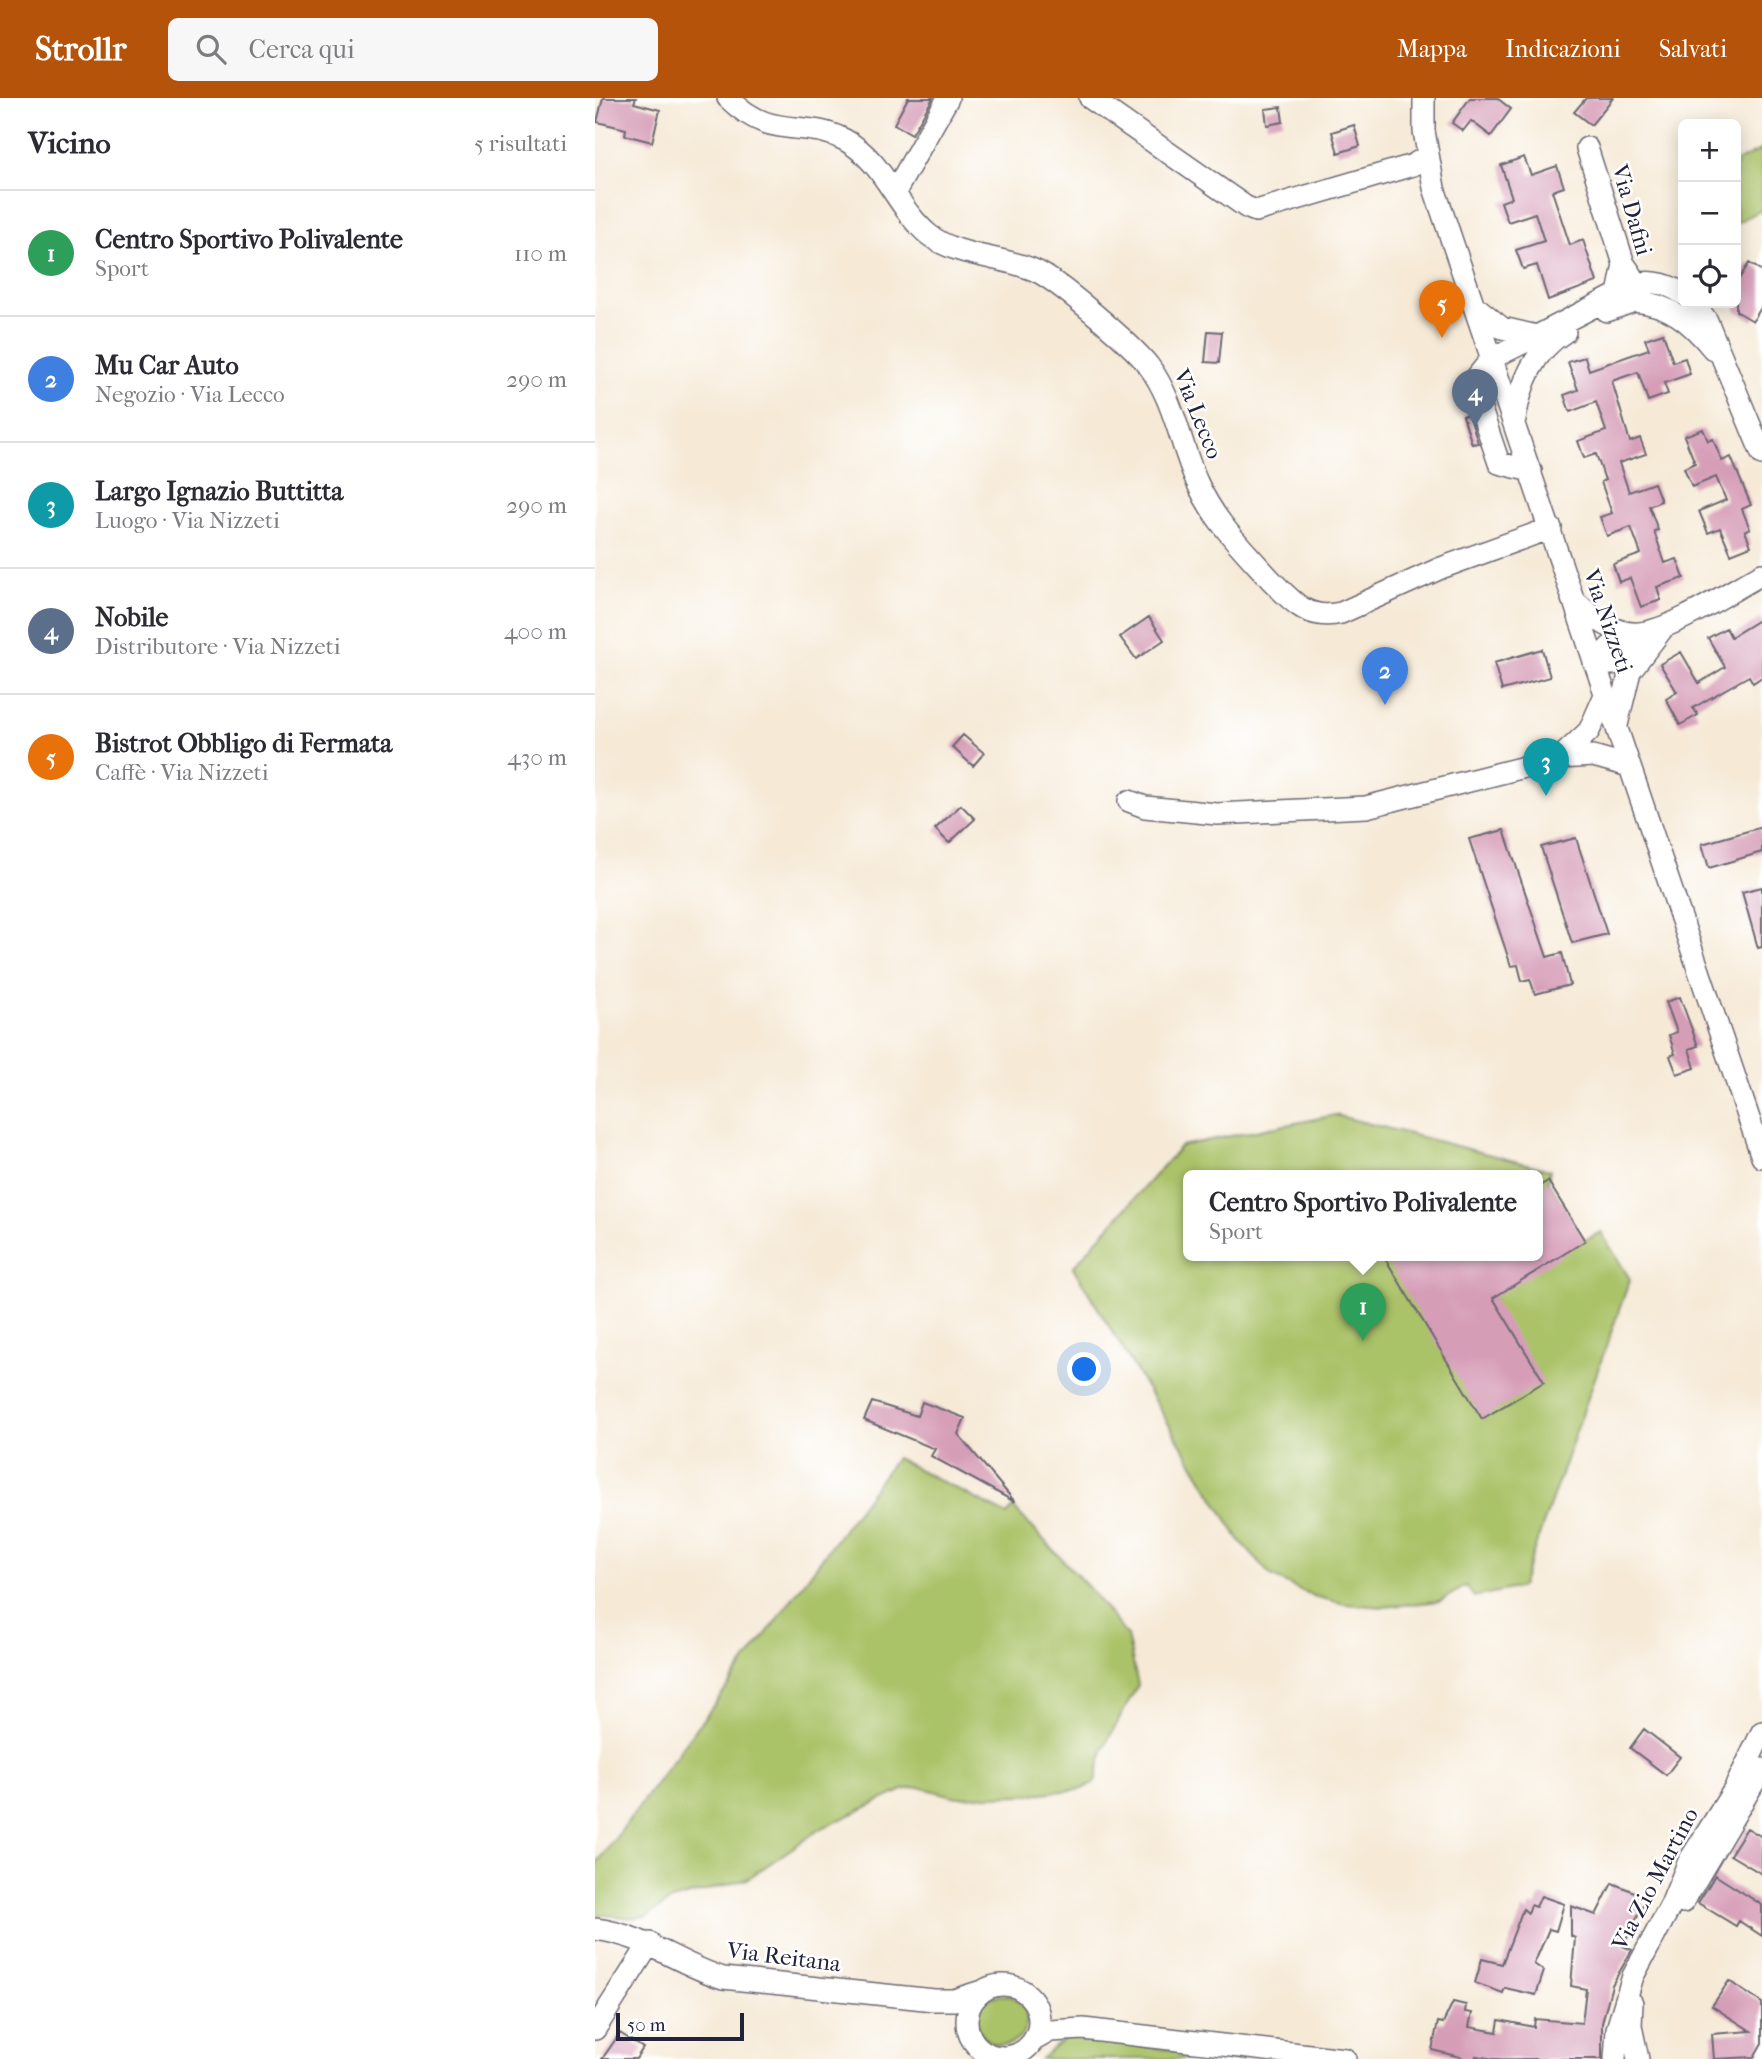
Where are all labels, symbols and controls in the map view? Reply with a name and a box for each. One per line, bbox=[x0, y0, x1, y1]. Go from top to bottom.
search box bbox=[168, 18, 658, 81]
text: Strollr bbox=[35, 30, 126, 69]
icon: search bbox=[192, 30, 230, 68]
text: Cerca qui bbox=[248, 34, 355, 65]
text: Mappa bbox=[1397, 35, 1467, 63]
text: Indicazioni bbox=[1505, 35, 1621, 63]
text: Salvati bbox=[1659, 35, 1727, 63]
map controls bbox=[1678, 119, 1741, 308]
button: + bbox=[1678, 119, 1741, 182]
text: Vicino bbox=[28, 126, 111, 161]
text: 5 risultati bbox=[474, 130, 567, 157]
street label: Via Dafni bbox=[1606, 161, 1658, 259]
button: − bbox=[1678, 182, 1741, 245]
text: Centro Sportivo Polivalente bbox=[95, 224, 403, 255]
text: 1 bbox=[47, 240, 55, 267]
text: 110 m bbox=[514, 240, 567, 267]
button: locate bbox=[1678, 245, 1741, 308]
text: Sport bbox=[95, 255, 149, 282]
pin: 5 bbox=[1419, 280, 1465, 338]
text: Mu Car Auto bbox=[95, 350, 239, 381]
street label: Via Lecco bbox=[1167, 364, 1228, 463]
text: 2 bbox=[45, 366, 57, 393]
text: 290 m bbox=[506, 366, 567, 393]
pin: 4 bbox=[1452, 369, 1498, 427]
text: Negozio · Via Lecco bbox=[95, 381, 285, 408]
text: Largo Ignazio Buttitta bbox=[95, 476, 343, 507]
text: 3 bbox=[46, 492, 56, 519]
text: 290 m bbox=[506, 492, 567, 519]
text: Luogo · Via Nizzeti bbox=[95, 507, 280, 534]
street label: Via Nizzeti bbox=[1577, 565, 1638, 677]
text: Nobile bbox=[95, 602, 168, 633]
text: 4 bbox=[44, 618, 58, 645]
text: 400 m bbox=[504, 618, 567, 645]
text: Distributore · Via Nizzeti bbox=[95, 633, 341, 660]
pin: 2 bbox=[1362, 647, 1408, 705]
text: Bistrot Obbligo di Fermata bbox=[95, 728, 392, 759]
pin: 3 bbox=[1523, 738, 1569, 796]
text: 5 bbox=[46, 744, 56, 771]
text: 430 m bbox=[507, 744, 567, 771]
text: Caffè · Via Nizzeti bbox=[95, 759, 269, 786]
popup bbox=[1183, 1170, 1543, 1261]
text: Centro Sportivo Polivalente bbox=[1209, 1187, 1517, 1218]
text: Sport bbox=[1209, 1218, 1263, 1245]
pin: 1 bbox=[1340, 1283, 1386, 1341]
your location bbox=[1067, 1352, 1101, 1386]
street label: Via Zio Martino bbox=[1606, 1803, 1704, 1956]
street label: Via Reitana bbox=[725, 1936, 843, 1977]
scale bar bbox=[616, 2010, 744, 2042]
text: 50 m bbox=[627, 2014, 666, 2036]

